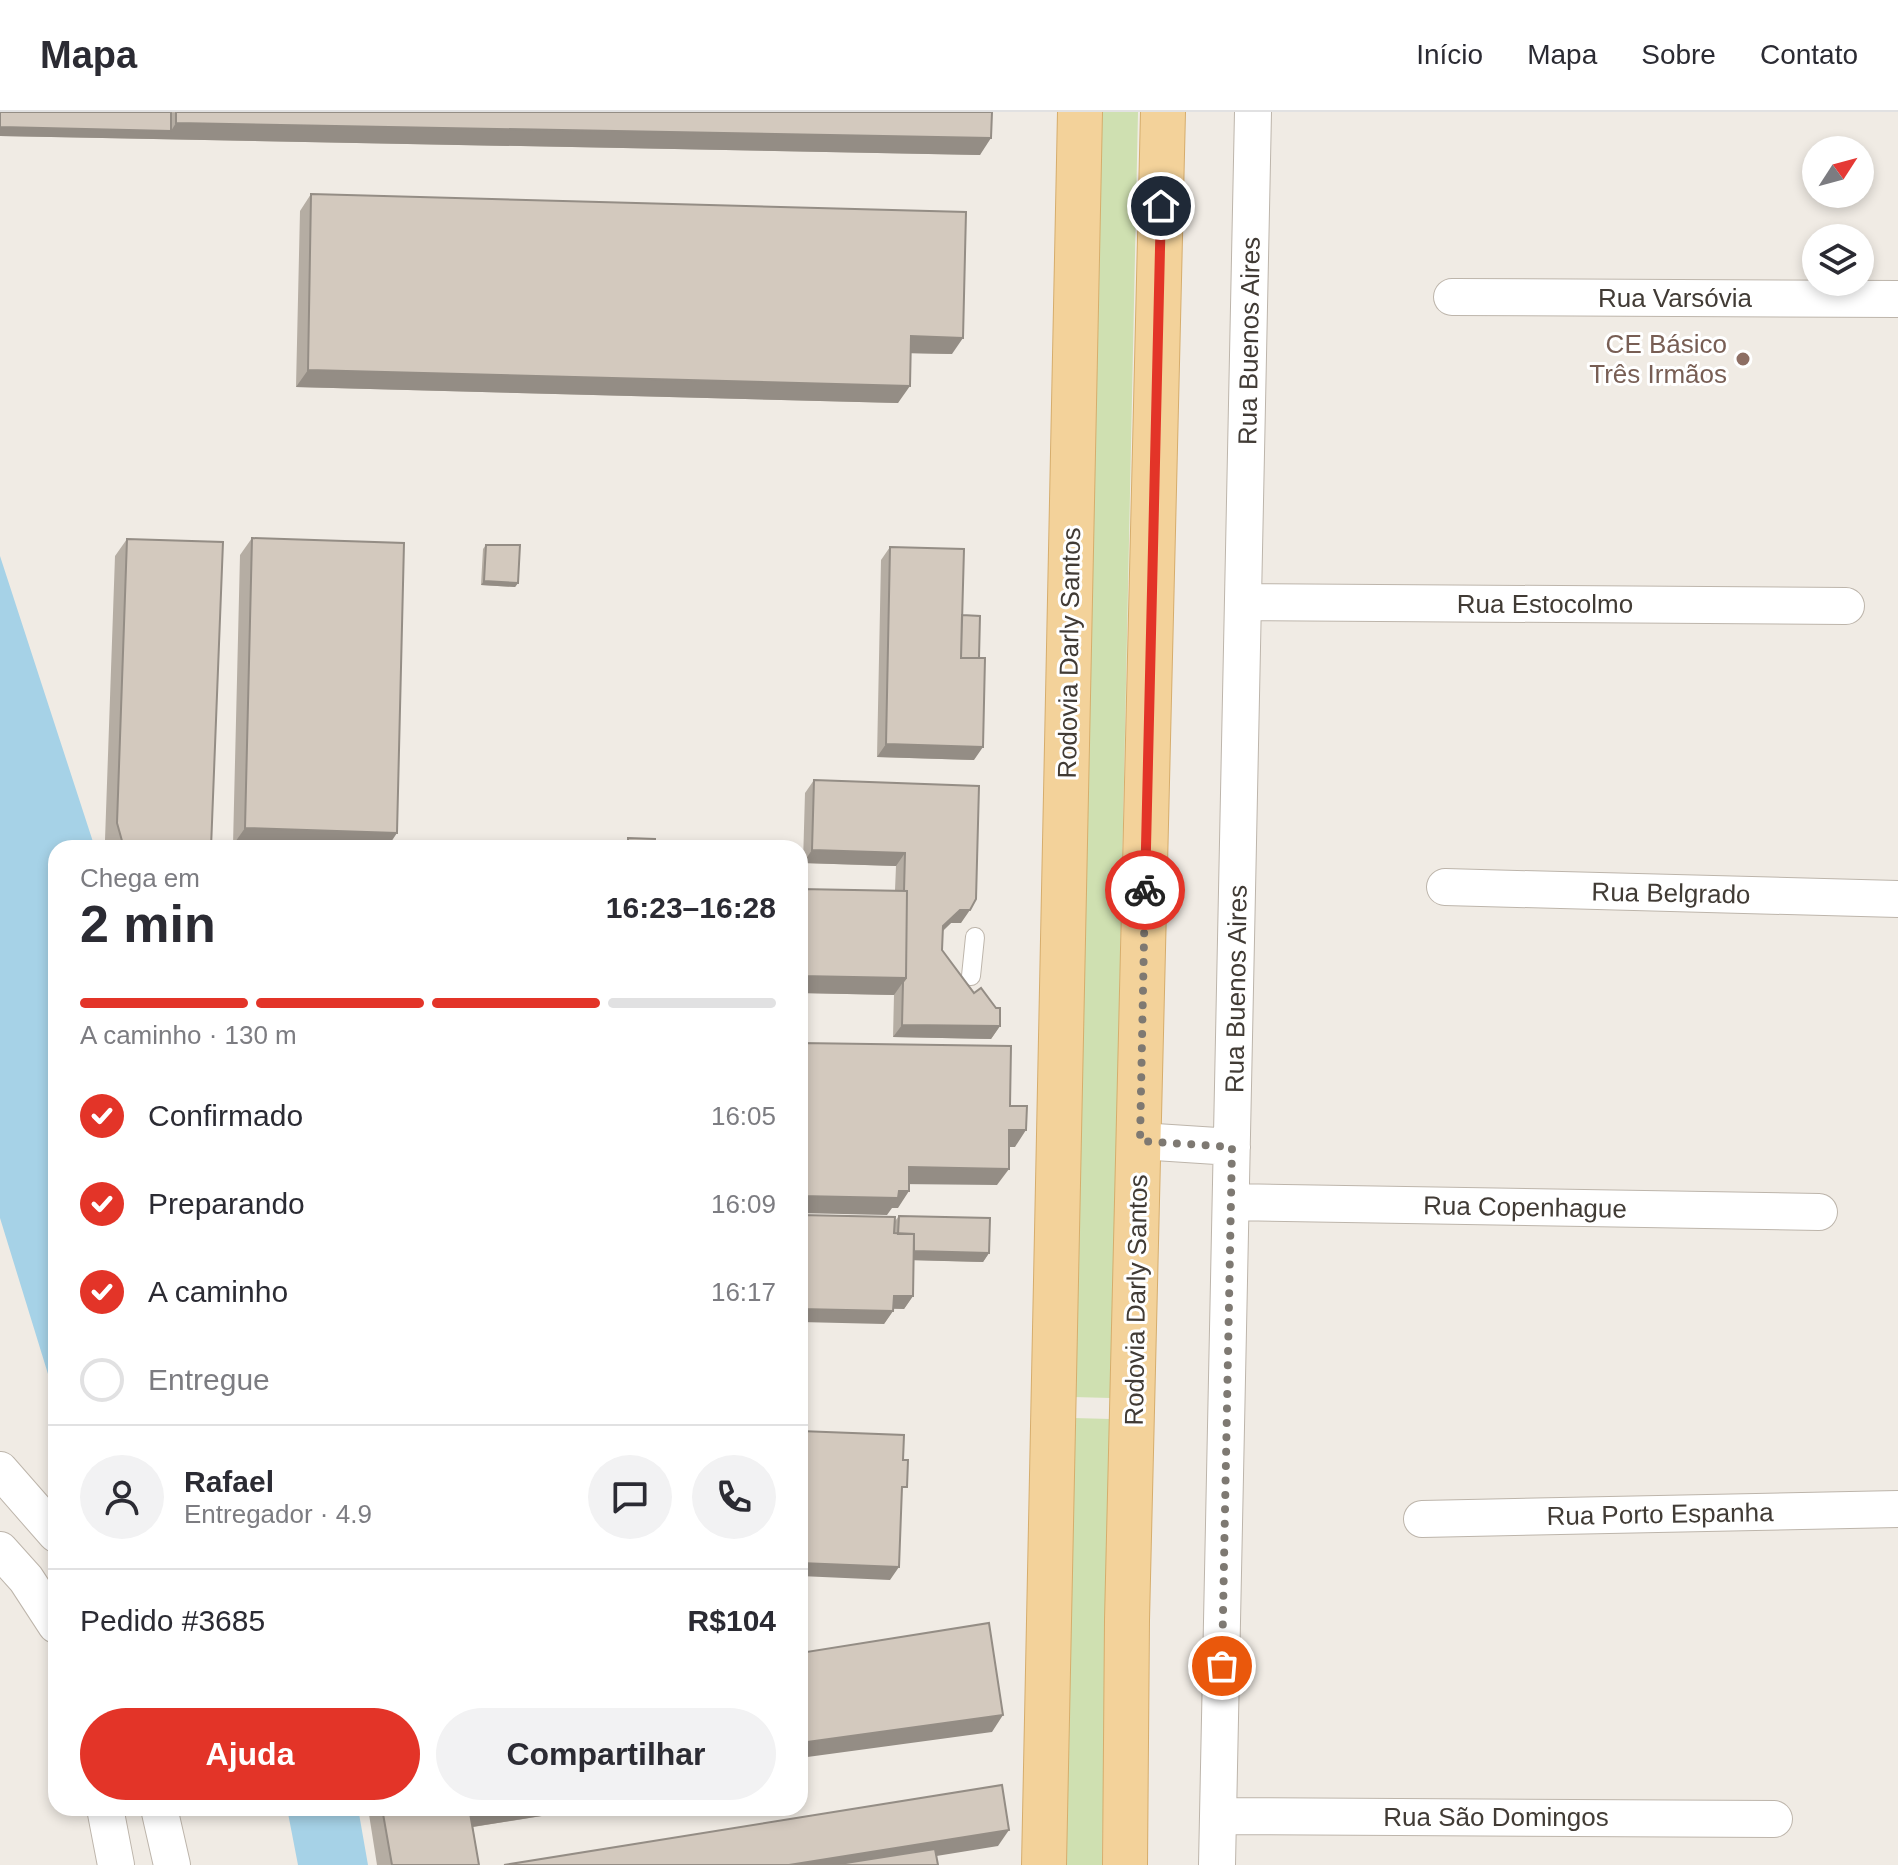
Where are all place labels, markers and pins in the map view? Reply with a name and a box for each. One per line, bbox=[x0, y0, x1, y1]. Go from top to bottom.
pin bbox=[1127, 172, 1195, 240]
place label: CE Básico Três Irmãos bbox=[1589, 329, 1727, 389]
marker: CE Básico Três Irmãos bbox=[1734, 350, 1752, 368]
pin bbox=[1188, 1632, 1256, 1700]

